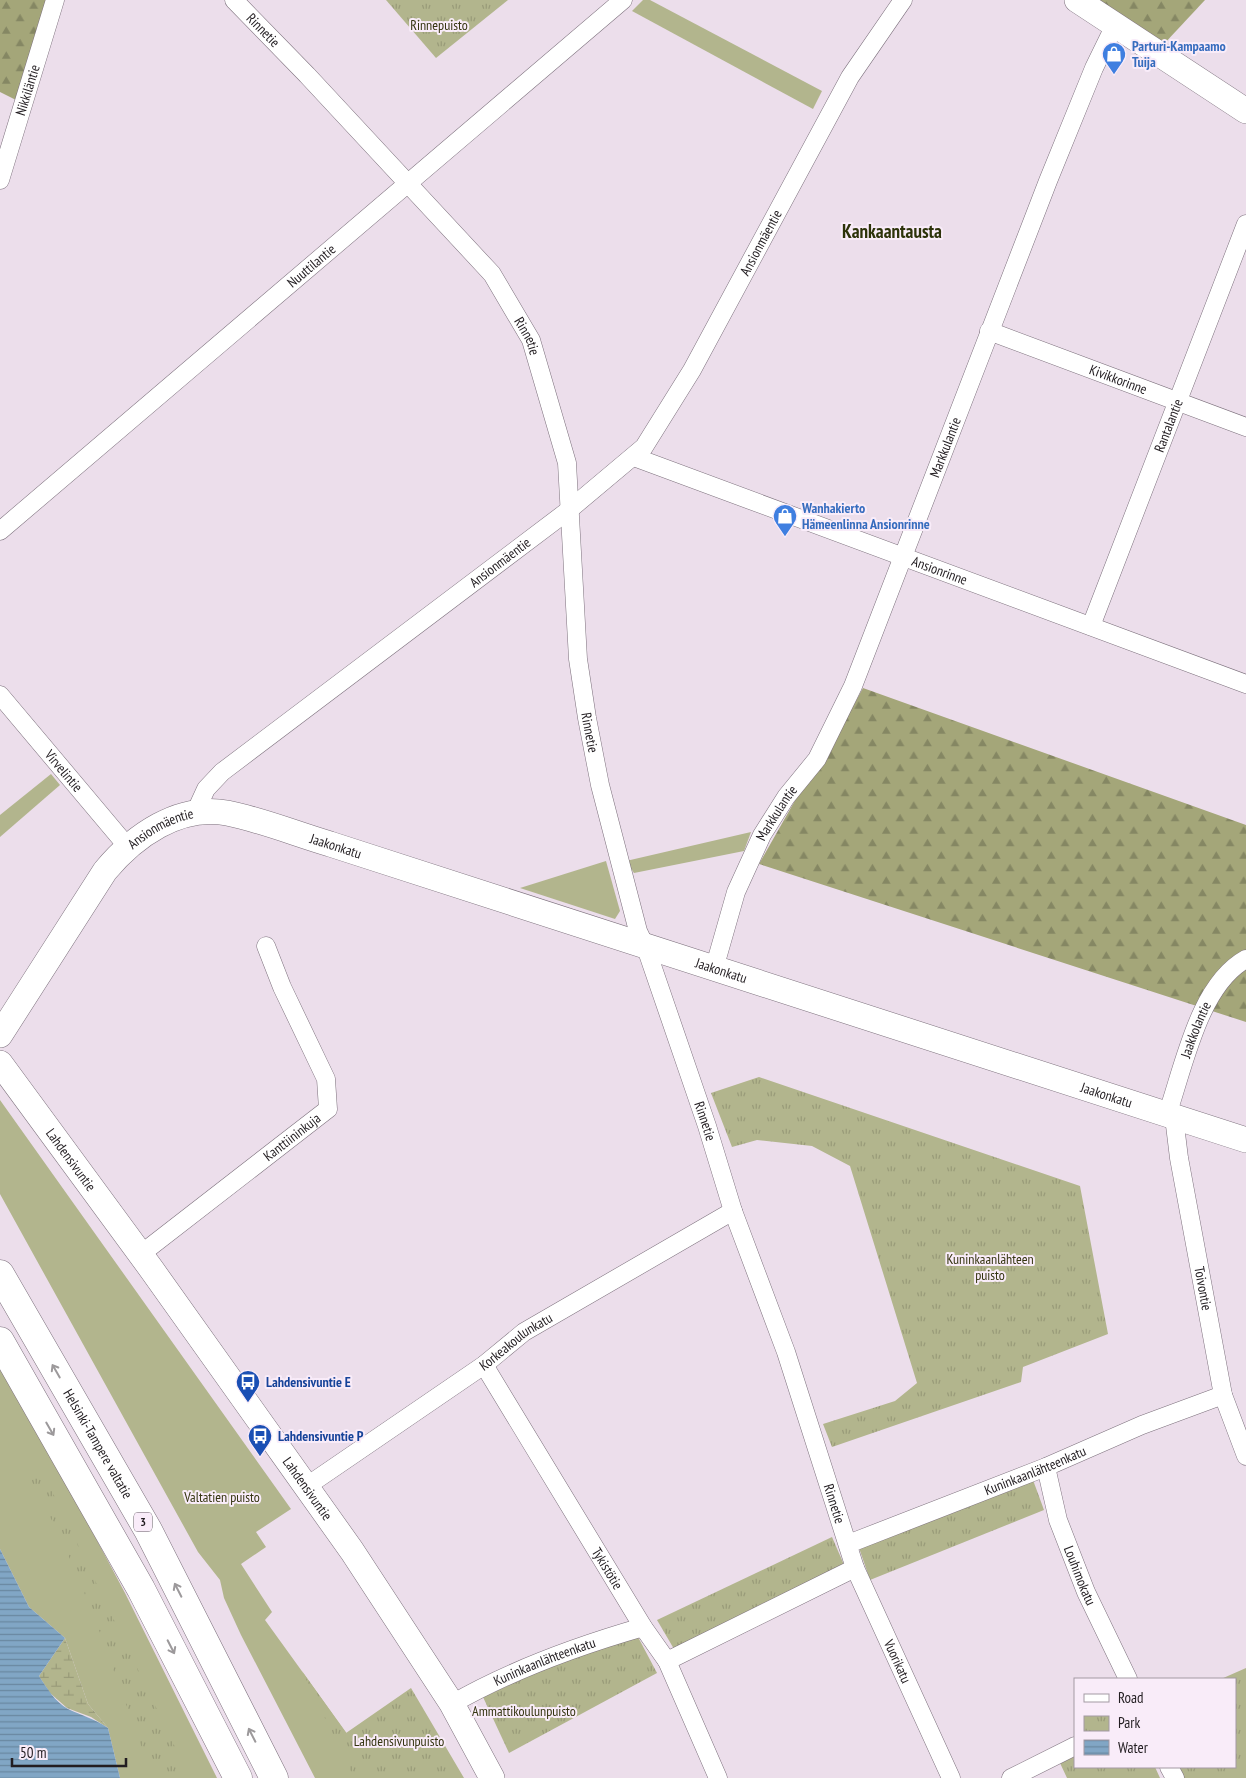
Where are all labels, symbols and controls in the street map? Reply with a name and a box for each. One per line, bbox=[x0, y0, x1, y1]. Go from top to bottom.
street label: Rinnetie bbox=[243, 9, 284, 51]
park label: Rinnepuisto bbox=[410, 16, 468, 34]
place label: Parturi-Kampaamo Tuija bbox=[1132, 37, 1226, 71]
shop icon: Parturi-Kampaamo Tuija bbox=[1101, 41, 1127, 75]
street label: Nikkiläntie bbox=[11, 62, 44, 118]
street label: Ansionmäentie bbox=[736, 206, 786, 279]
district label: Kankaantausta bbox=[842, 219, 942, 243]
street label: Nuuttilantie bbox=[283, 240, 339, 291]
street label: Rinnetie bbox=[510, 314, 544, 357]
street label: Kivikkorinne bbox=[1087, 360, 1150, 398]
street label: Rantalantie bbox=[1150, 396, 1187, 455]
street label: Markkulantie bbox=[925, 414, 965, 480]
place label: Wanhakierto Hämeenlinna Ansionrinne bbox=[801, 499, 930, 533]
shop icon: Wanhakierto Hämeenlinna Ansionrinne bbox=[772, 503, 798, 537]
street label: Ansionmäentie bbox=[466, 533, 534, 591]
street label: Ansionrinne bbox=[909, 552, 970, 589]
street label: Rinnetie bbox=[577, 711, 603, 754]
street label: Virvelintie bbox=[40, 745, 87, 796]
street label: Markkulantie bbox=[752, 781, 801, 844]
street label: Ansionmäentie bbox=[124, 804, 195, 853]
street label: Jaakonkatu bbox=[307, 829, 364, 863]
street label: Jaakonkatu bbox=[692, 953, 749, 987]
street label: Jaakkolantie bbox=[1176, 998, 1215, 1061]
street label: Jaakonkatu bbox=[1078, 1078, 1135, 1112]
street label: Rinnetie bbox=[690, 1099, 720, 1143]
street label: Kanttiininkuja bbox=[260, 1109, 324, 1165]
street label: Lahdensivuntie bbox=[42, 1125, 100, 1195]
park label: Kuninkaanlähteen puisto bbox=[946, 1250, 1034, 1284]
street label: Toivontie bbox=[1190, 1265, 1216, 1312]
street label: Korkeakoulunkatu bbox=[476, 1309, 555, 1375]
one-way arrow bbox=[51, 1365, 61, 1379]
bus stop icon: Lahdensivuntie E bbox=[235, 1369, 261, 1403]
place label: Lahdensivuntie E bbox=[266, 1373, 351, 1391]
street label: Helsinki-Tampere valtatie bbox=[59, 1386, 137, 1502]
one-way arrow bbox=[45, 1422, 55, 1437]
bus stop icon: Lahdensivuntie P bbox=[247, 1423, 273, 1457]
place label: Lahdensivuntie P bbox=[278, 1427, 364, 1445]
street label: Kuninkaanlähteenkatu bbox=[982, 1442, 1089, 1499]
street label: Lahdensivuntie bbox=[279, 1453, 336, 1524]
street label: Rinnetie bbox=[820, 1482, 849, 1526]
park label: Valtatien puisto bbox=[183, 1488, 260, 1506]
road number: 3 bbox=[134, 1512, 152, 1531]
street label: Louhimokatu bbox=[1060, 1543, 1100, 1608]
street label: Tykistötie bbox=[588, 1544, 627, 1593]
one-way arrow bbox=[173, 1582, 183, 1597]
street label: Kuninkaanlähteenkatu bbox=[491, 1633, 598, 1690]
street label: Vuorikatu bbox=[879, 1636, 915, 1686]
one-way arrow bbox=[166, 1640, 176, 1655]
legend bbox=[1074, 1678, 1236, 1768]
text: Road bbox=[1118, 1688, 1144, 1707]
park label: Ammattikoulunpuisto bbox=[472, 1702, 576, 1720]
text: Park bbox=[1118, 1713, 1140, 1732]
one-way arrow bbox=[247, 1727, 257, 1742]
park label: Lahdensivunpuisto bbox=[354, 1732, 444, 1750]
scale bar bbox=[12, 1736, 126, 1768]
text: Water bbox=[1118, 1738, 1149, 1757]
text: 50 m bbox=[20, 1743, 46, 1762]

